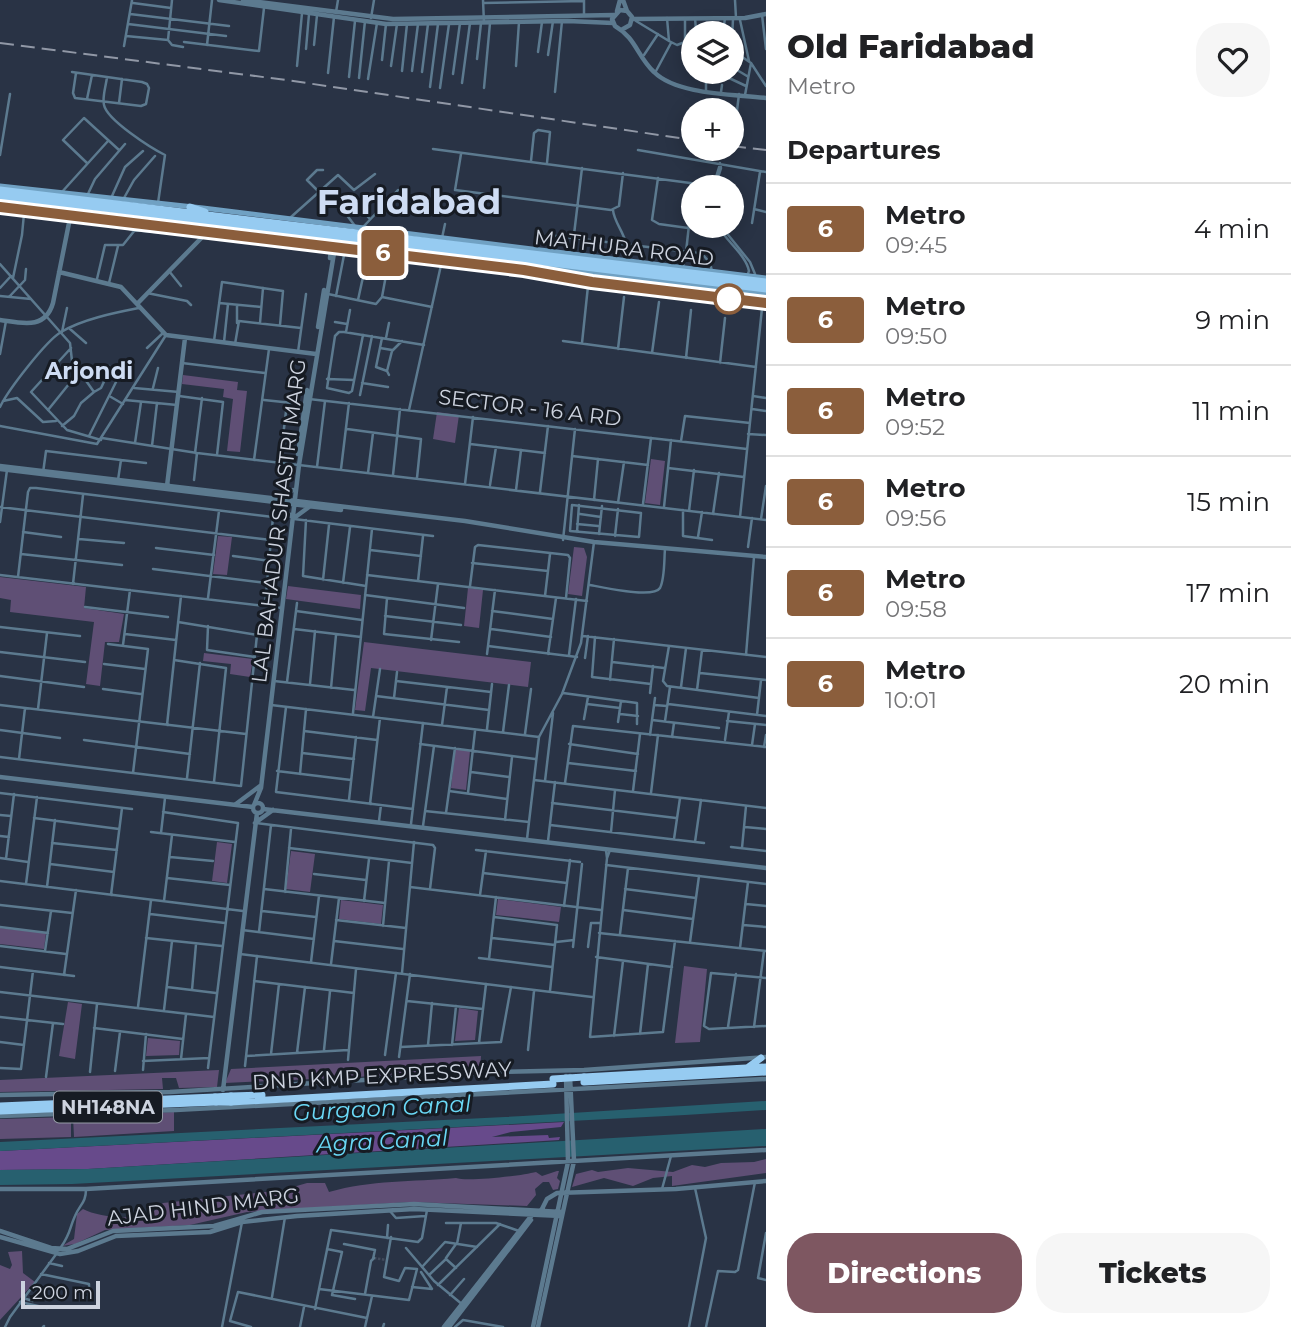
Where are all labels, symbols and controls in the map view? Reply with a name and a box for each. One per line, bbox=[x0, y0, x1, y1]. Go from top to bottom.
map controls bbox=[681, 21, 744, 238]
button: layers bbox=[681, 21, 744, 84]
button: heart bbox=[1196, 23, 1270, 97]
text: Old Faridabad bbox=[787, 26, 1035, 66]
text: Metro bbox=[787, 72, 856, 100]
button: + bbox=[681, 98, 744, 161]
text: Departures bbox=[787, 134, 941, 166]
button: − bbox=[681, 175, 744, 238]
district label: Faridabad bbox=[317, 180, 501, 223]
text: Metro bbox=[885, 199, 966, 231]
text: 4 min bbox=[1194, 213, 1270, 245]
text: 6 bbox=[818, 214, 833, 243]
street label: MATHURA ROAD bbox=[533, 224, 715, 271]
line badge: 6 bbox=[360, 230, 406, 276]
text: 09:45 bbox=[885, 231, 947, 259]
text: 6 bbox=[375, 238, 391, 267]
unlabelled marker bbox=[714, 284, 744, 314]
text: Metro bbox=[885, 290, 966, 322]
text: 9 min bbox=[1195, 304, 1270, 336]
text: 6 bbox=[818, 305, 833, 334]
text: 09:50 bbox=[885, 322, 947, 350]
district label: Arjondi bbox=[44, 357, 133, 385]
street label: LAL BAHADUR SHASTRI MARG bbox=[246, 358, 311, 684]
text: Metro bbox=[885, 381, 966, 413]
street label: SECTOR - 16 A RD bbox=[437, 384, 623, 431]
text: 11 min bbox=[1192, 395, 1270, 427]
text: 6 bbox=[818, 396, 833, 425]
text: 09:52 bbox=[885, 413, 945, 441]
text: Metro bbox=[885, 472, 966, 504]
text: 15 min bbox=[1187, 486, 1270, 518]
text: 6 bbox=[818, 487, 833, 516]
text: 09:56 bbox=[885, 504, 946, 532]
text: Metro bbox=[885, 563, 966, 595]
text: 17 min bbox=[1186, 577, 1270, 609]
text: 6 bbox=[818, 578, 833, 607]
text: 09:58 bbox=[885, 595, 947, 623]
text: Metro bbox=[885, 654, 966, 686]
text: 20 min bbox=[1179, 668, 1270, 700]
text: 6 bbox=[818, 669, 833, 698]
text: 10:01 bbox=[885, 686, 937, 714]
street label: DND KMP EXPRESSWAY bbox=[252, 1056, 513, 1095]
water label: Gurgaon Canal bbox=[292, 1089, 473, 1127]
road number: NH148NA bbox=[54, 1092, 162, 1122]
water label: Agra Canal bbox=[314, 1124, 449, 1159]
street label: AJAD HIND MARG bbox=[105, 1182, 300, 1231]
button: Directions bbox=[787, 1233, 1022, 1313]
button: Tickets bbox=[1036, 1233, 1270, 1313]
scale bar bbox=[21, 1278, 100, 1310]
text: 200 m bbox=[32, 1281, 93, 1304]

